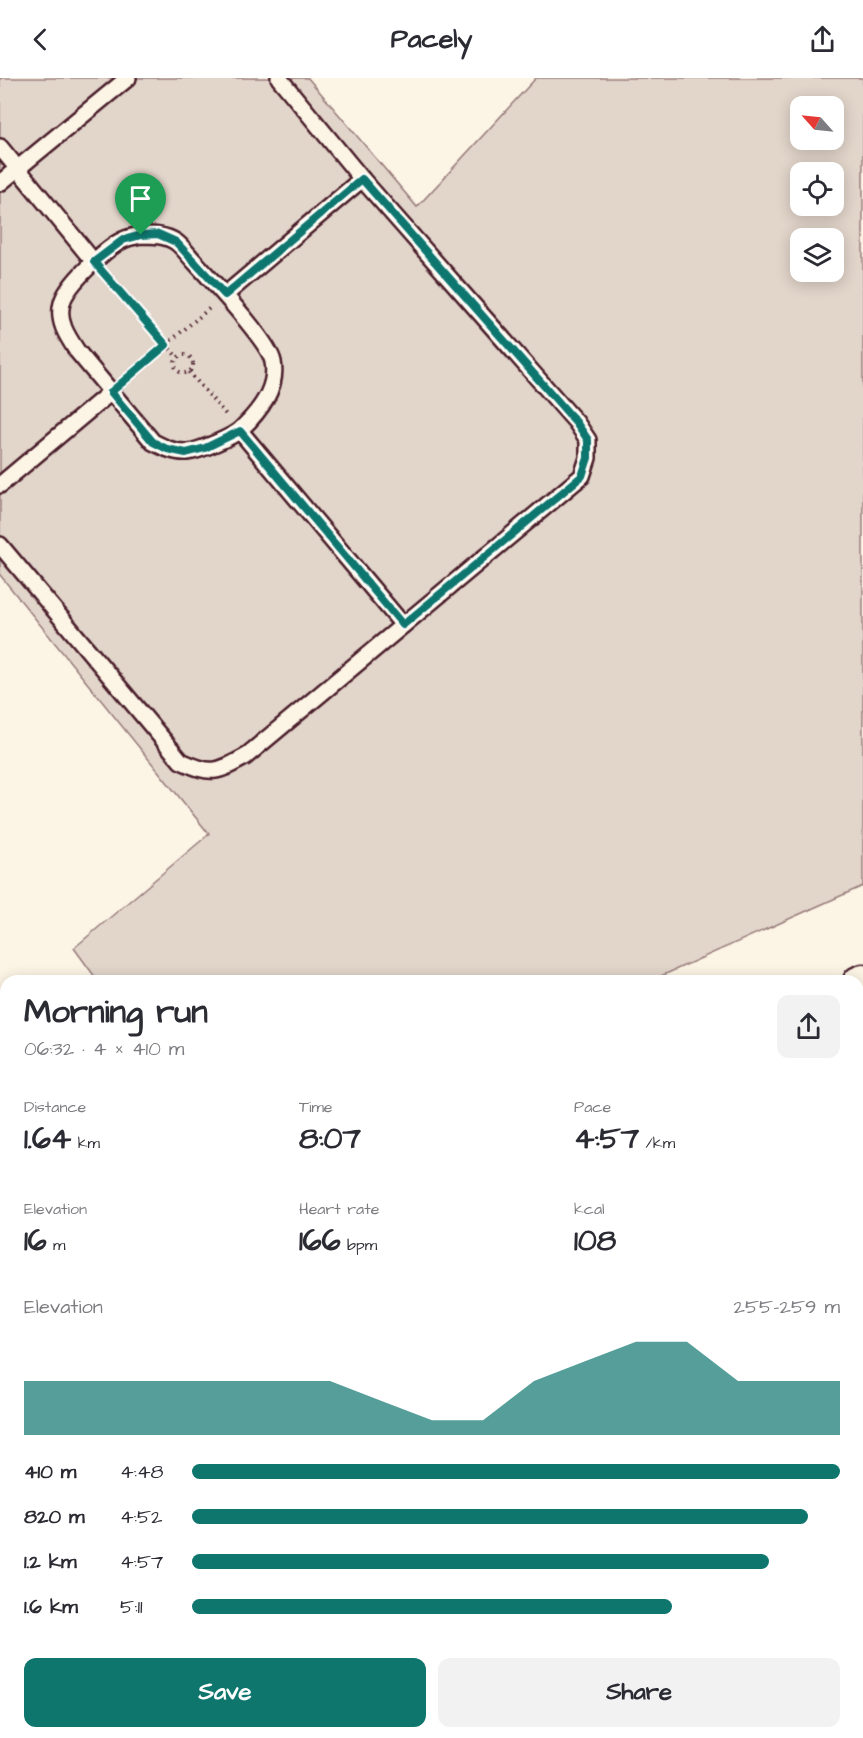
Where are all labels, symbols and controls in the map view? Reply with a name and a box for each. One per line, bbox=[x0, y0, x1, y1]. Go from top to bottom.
text: Pacely bbox=[391, 20, 472, 58]
icon: back bbox=[24, 23, 57, 56]
icon: share bbox=[806, 23, 839, 56]
north arrow bbox=[790, 96, 844, 150]
map controls bbox=[790, 96, 844, 282]
button: locate bbox=[790, 162, 844, 216]
pin bbox=[115, 173, 166, 235]
icon: arrive bbox=[124, 182, 157, 215]
button: layers bbox=[790, 228, 844, 282]
text: Morning run bbox=[24, 989, 208, 1035]
button: share bbox=[777, 995, 840, 1058]
text: 06:32 · 4 × 410 m bbox=[24, 1035, 184, 1063]
text: Distance bbox=[24, 1096, 86, 1118]
text: Time bbox=[299, 1096, 333, 1118]
text: Pace bbox=[574, 1096, 611, 1118]
text: 1.64 bbox=[24, 1118, 71, 1160]
text: 8:07 bbox=[299, 1118, 361, 1160]
text: 4:57 bbox=[574, 1118, 639, 1160]
text: km bbox=[71, 1132, 100, 1154]
text: /km bbox=[639, 1132, 675, 1154]
text: Elevation bbox=[24, 1198, 87, 1220]
text: Heart rate bbox=[299, 1198, 379, 1220]
text: kcal bbox=[574, 1198, 605, 1220]
text: 16 bbox=[24, 1220, 47, 1262]
text: 166 bbox=[299, 1220, 340, 1262]
text: 108 bbox=[574, 1220, 616, 1262]
text: m bbox=[47, 1234, 66, 1256]
text: bpm bbox=[340, 1234, 377, 1256]
text: Elevation bbox=[24, 1293, 103, 1321]
text: 255–259 m bbox=[733, 1293, 840, 1321]
text: 410 m bbox=[24, 1458, 76, 1486]
text: 4:48 bbox=[120, 1458, 164, 1486]
text: 820 m bbox=[24, 1503, 85, 1531]
text: 4:52 bbox=[120, 1503, 163, 1531]
text: 1.2 km bbox=[24, 1548, 77, 1576]
text: 4:57 bbox=[120, 1548, 163, 1576]
text: 1.6 km bbox=[24, 1593, 78, 1621]
text: 5:11 bbox=[120, 1593, 143, 1621]
button: Save bbox=[24, 1658, 426, 1727]
button: Share bbox=[438, 1658, 840, 1727]

